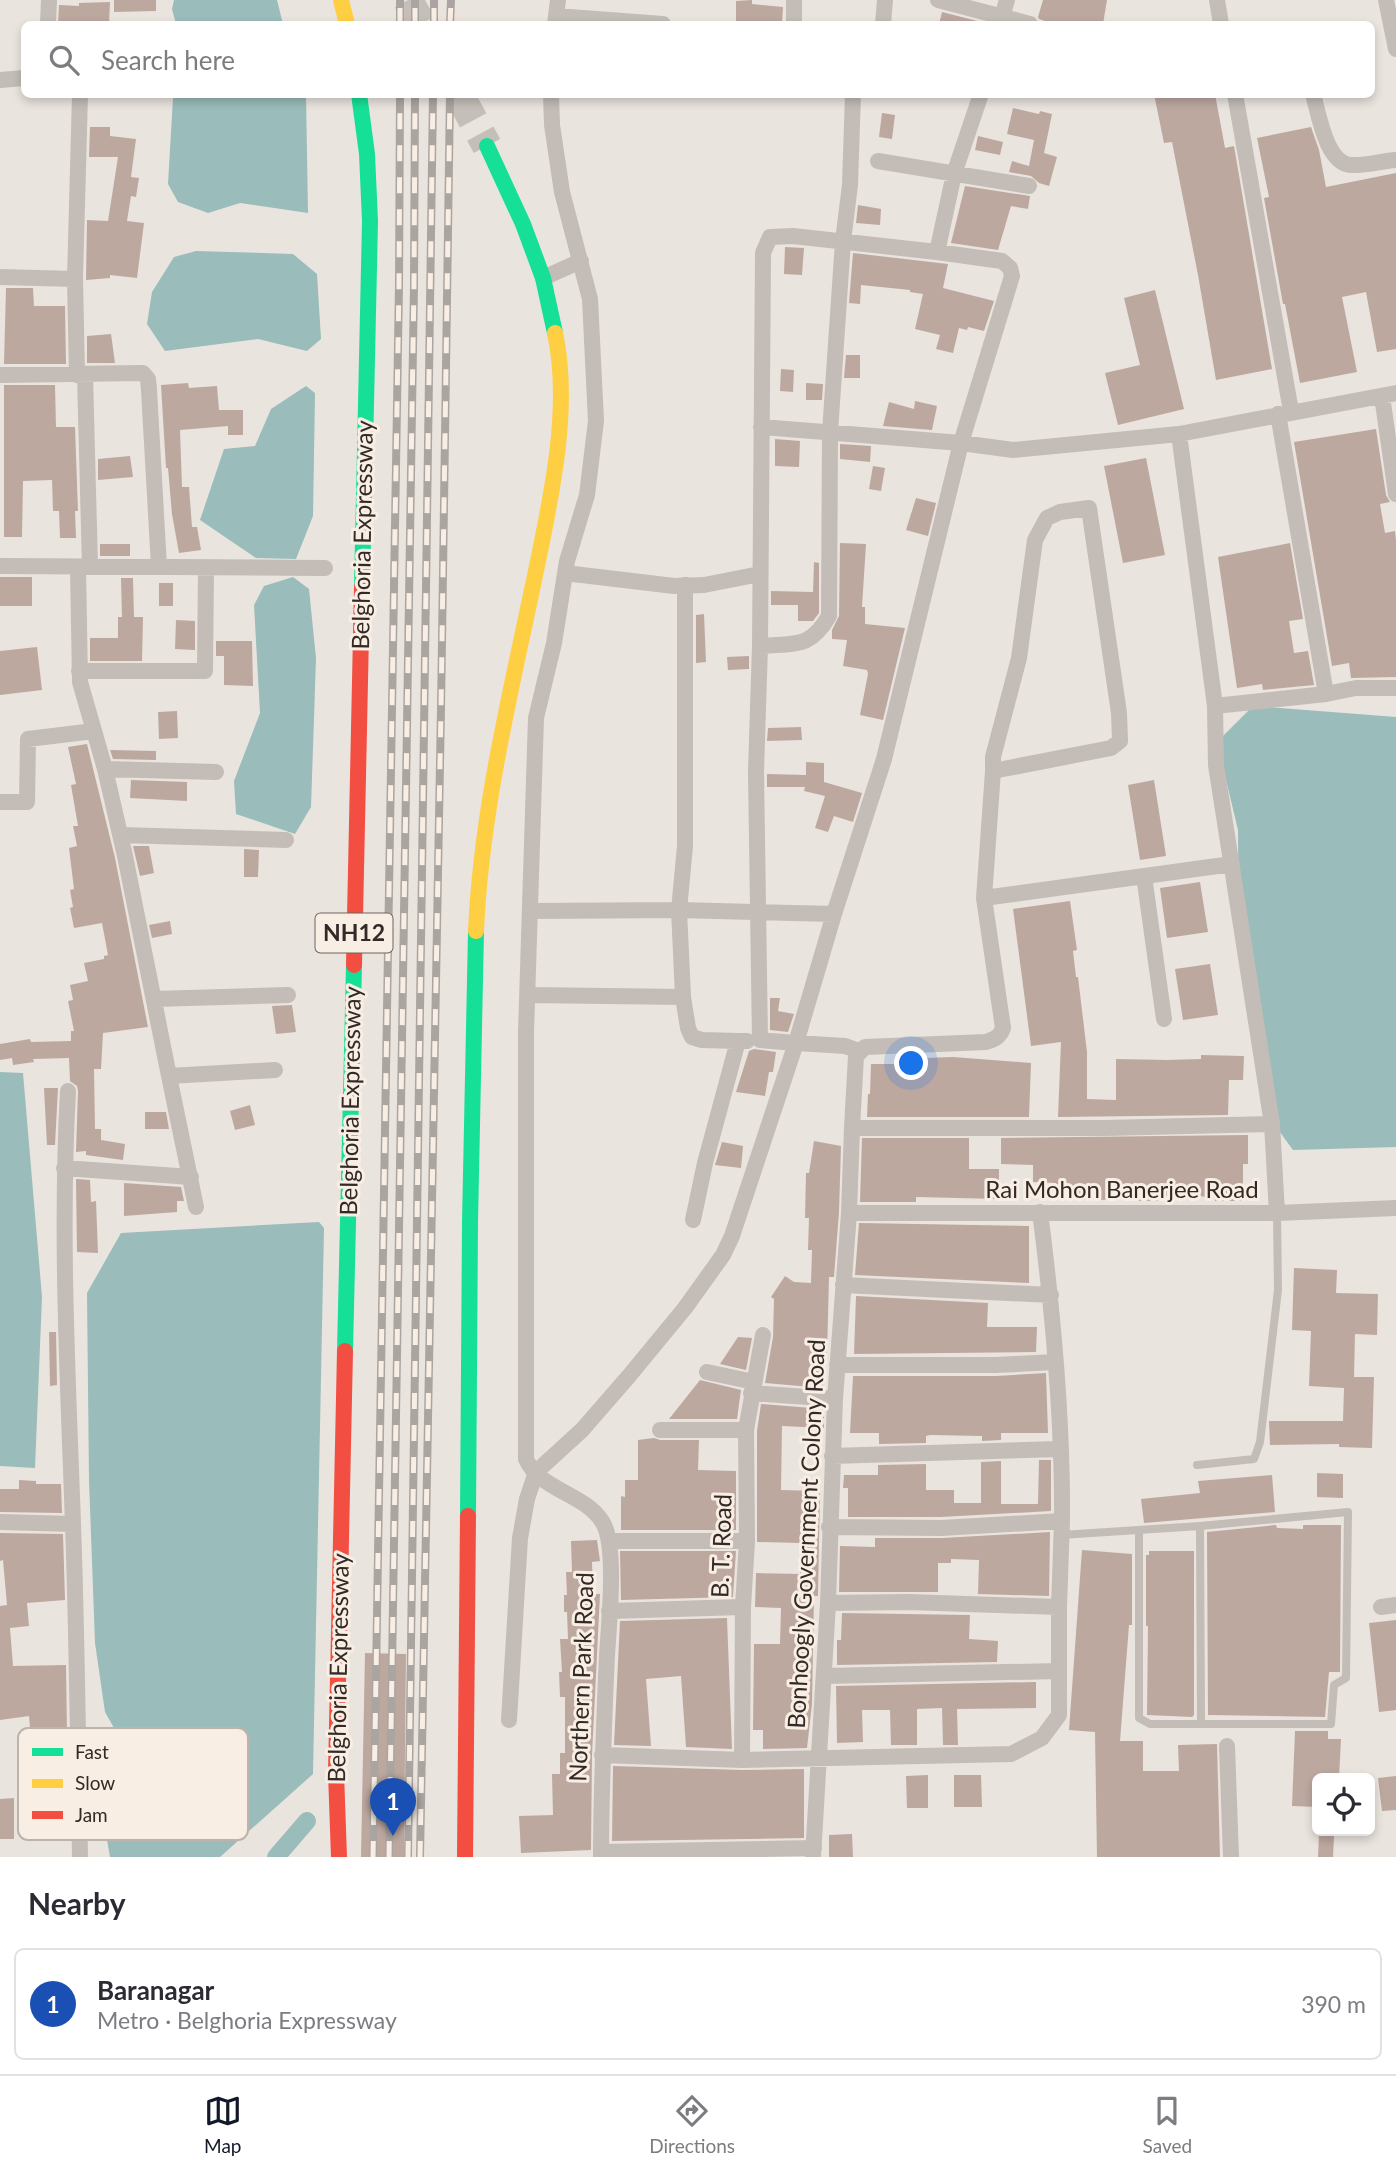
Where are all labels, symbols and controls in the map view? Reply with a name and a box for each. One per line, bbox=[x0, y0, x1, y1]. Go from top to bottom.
search box bbox=[21, 21, 1375, 98]
icon: search bbox=[45, 41, 83, 79]
text: Search here bbox=[101, 44, 235, 76]
street label: Belghoria Expressway bbox=[345, 419, 378, 650]
road number: NH12 bbox=[316, 914, 392, 952]
street label: Belghoria Expressway bbox=[333, 985, 366, 1216]
your location bbox=[894, 1046, 928, 1080]
street label: Rai Mohon Banerjee Road bbox=[985, 1174, 1259, 1203]
street label: Bonhoogly Government Colony Road bbox=[781, 1339, 830, 1729]
street label: B. T. Road bbox=[704, 1493, 737, 1598]
street label: Belghoria Expressway bbox=[321, 1552, 354, 1783]
street label: Northern Park Road bbox=[562, 1572, 599, 1782]
legend bbox=[18, 1728, 248, 1840]
text: Fast bbox=[75, 1740, 109, 1763]
text: Slow bbox=[75, 1771, 115, 1794]
map controls bbox=[1312, 1773, 1375, 1836]
button: locate bbox=[1312, 1773, 1375, 1836]
pin: 1 bbox=[370, 1778, 416, 1836]
text: Jam bbox=[75, 1803, 108, 1826]
text: Nearby bbox=[28, 1885, 126, 1921]
text: Baranagar bbox=[97, 1974, 214, 2006]
text: 1 bbox=[46, 1990, 60, 2018]
text: 390 m bbox=[1301, 1990, 1366, 2018]
text: Metro · Belghoria Expressway bbox=[97, 2006, 397, 2034]
tab: Map bbox=[204, 2092, 242, 2157]
tab: Directions bbox=[649, 2092, 735, 2157]
tab: Saved bbox=[1143, 2092, 1192, 2157]

